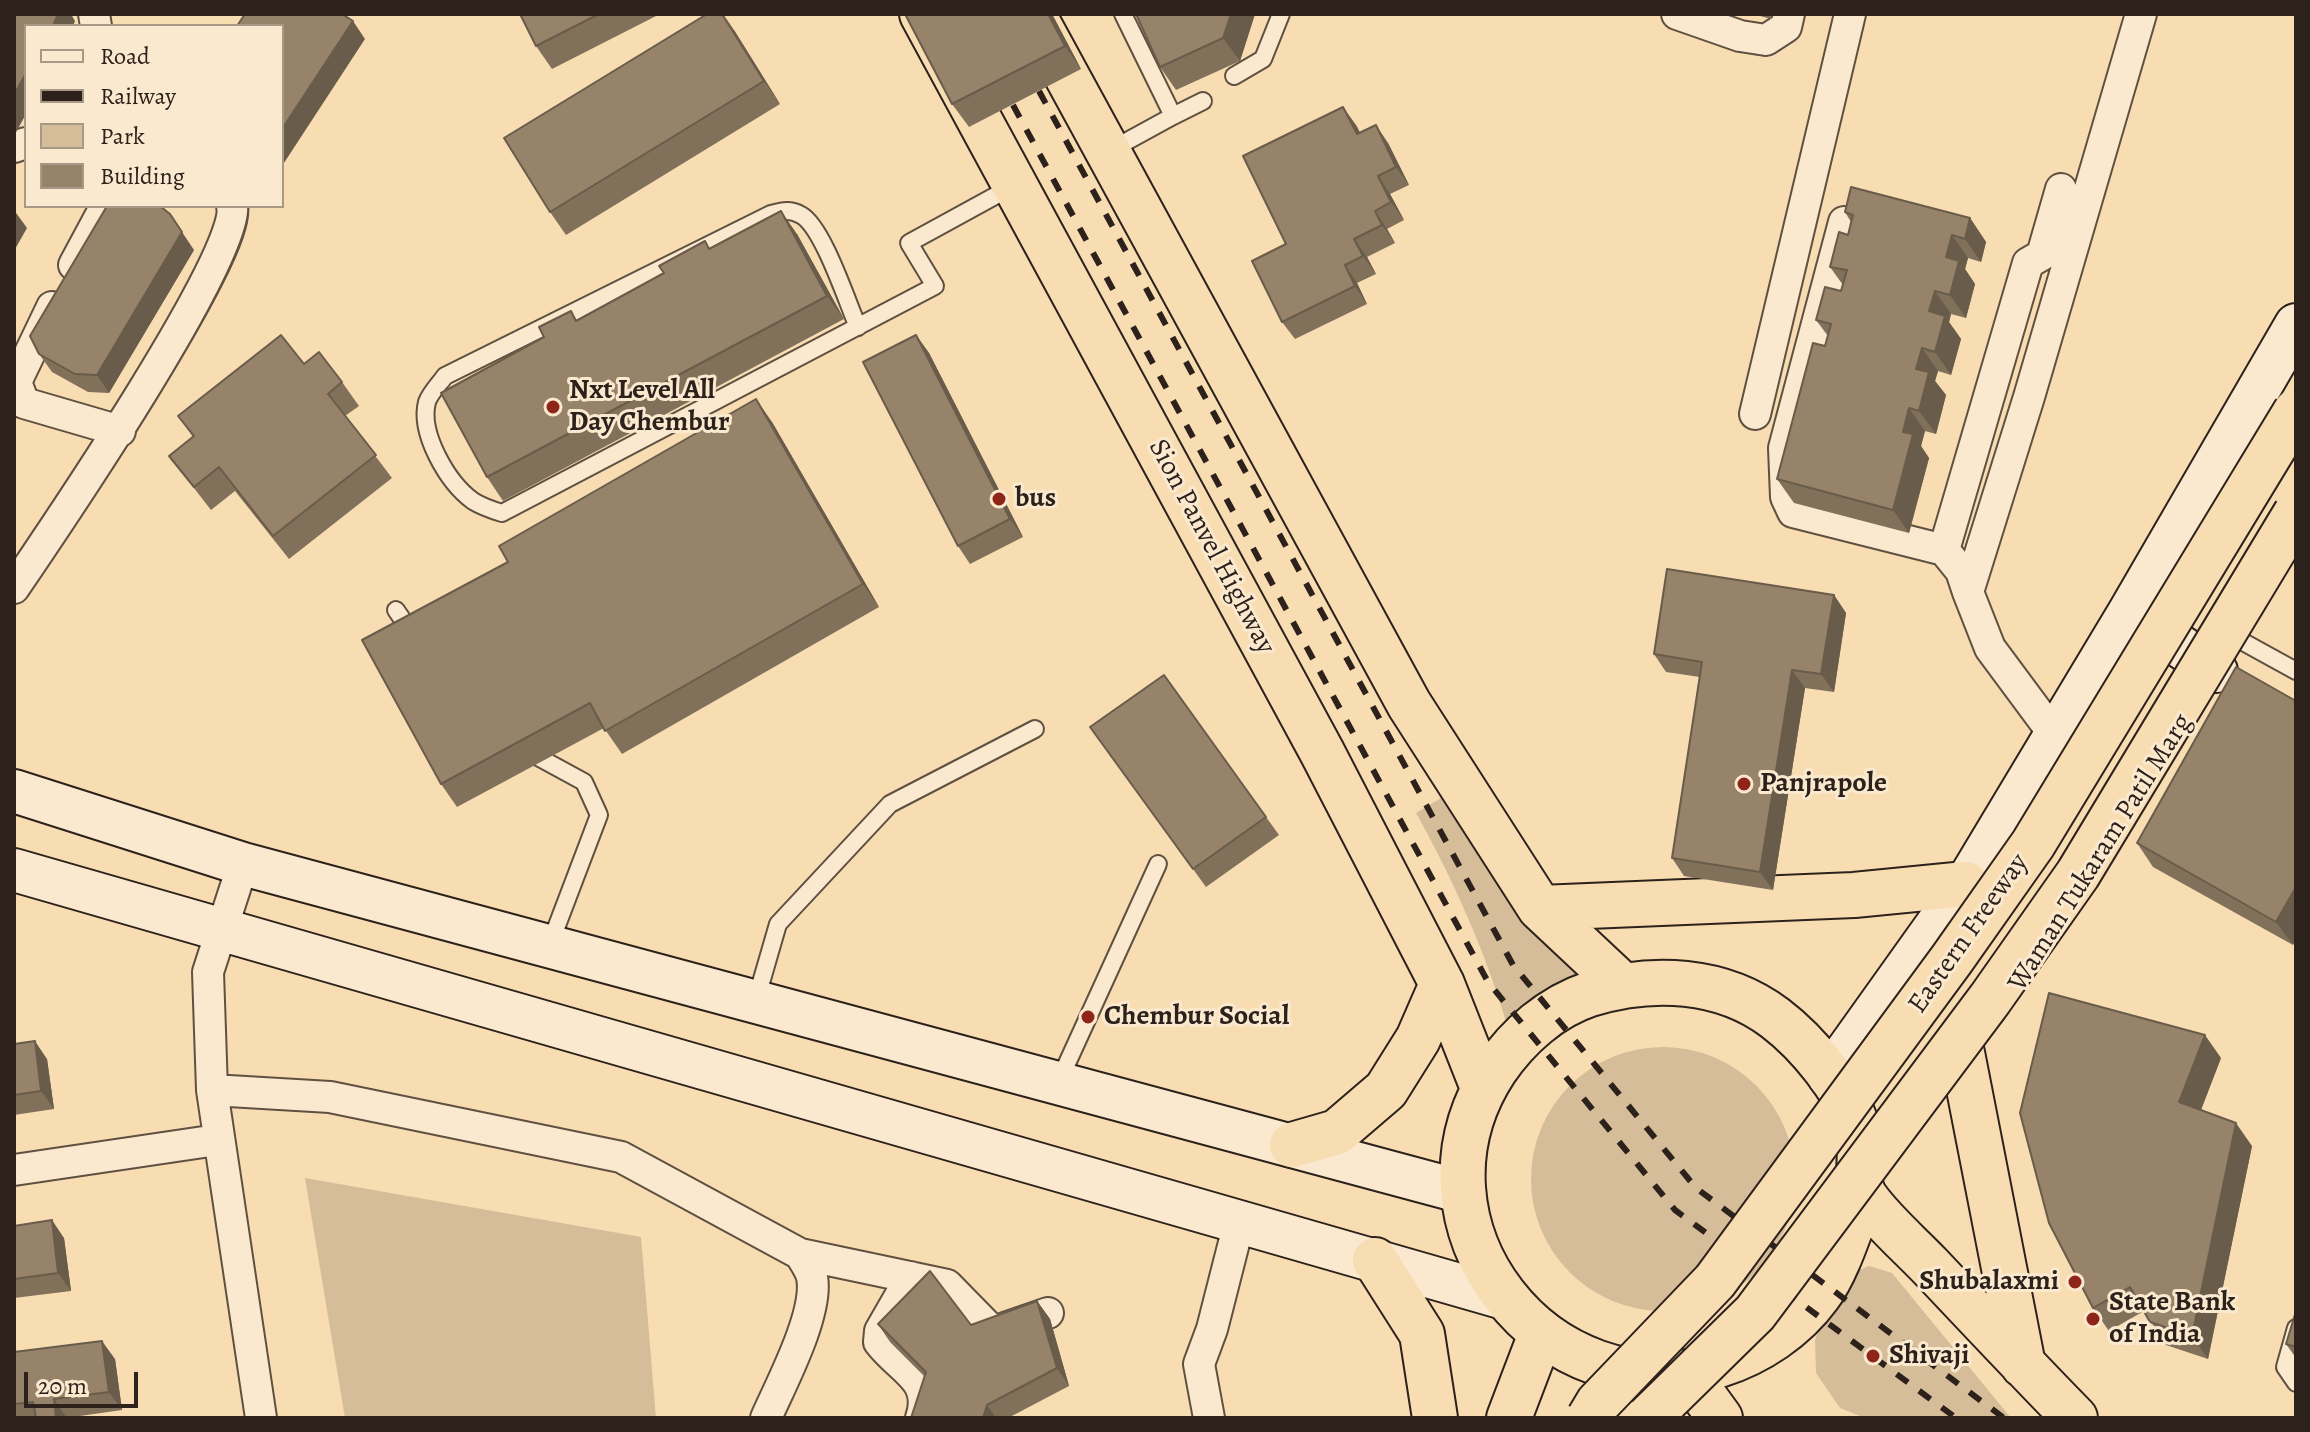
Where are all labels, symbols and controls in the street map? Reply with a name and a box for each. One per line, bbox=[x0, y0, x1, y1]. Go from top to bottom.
legend bbox=[24, 24, 284, 208]
text: Road bbox=[100, 40, 150, 72]
text: Railway bbox=[100, 80, 176, 112]
text: Park bbox=[100, 120, 145, 152]
text: Building bbox=[100, 160, 185, 192]
place label: Nxt Level All Day Chembur bbox=[569, 374, 729, 440]
marker: Nxt Level All Day Chembur bbox=[544, 398, 562, 416]
street label: Sion Panvel Highway bbox=[1140, 434, 1282, 660]
place label: bus bbox=[1015, 482, 1056, 516]
marker: bus bbox=[990, 490, 1008, 508]
street label: Waman Tukaram Patil Marg bbox=[2002, 708, 2200, 998]
place label: Panjrapole bbox=[1760, 767, 1887, 801]
marker: Panjrapole bbox=[1735, 775, 1753, 793]
street label: Eastern Freeway bbox=[1902, 848, 2036, 1020]
place label: Chembur Social bbox=[1104, 1000, 1289, 1034]
marker: Chembur Social bbox=[1079, 1008, 1097, 1026]
place label: Shubalaxmi bbox=[1919, 1265, 2059, 1299]
marker: Shubalaxmi bbox=[2066, 1273, 2084, 1291]
place label: State Bank of India bbox=[2109, 1286, 2235, 1352]
marker: State Bank of India bbox=[2084, 1310, 2102, 1328]
place label: Shivaji bbox=[1889, 1339, 1969, 1373]
marker: Shivaji bbox=[1864, 1347, 1882, 1365]
scale bar bbox=[28, 1356, 142, 1406]
text: 20 m bbox=[38, 1370, 87, 1402]

